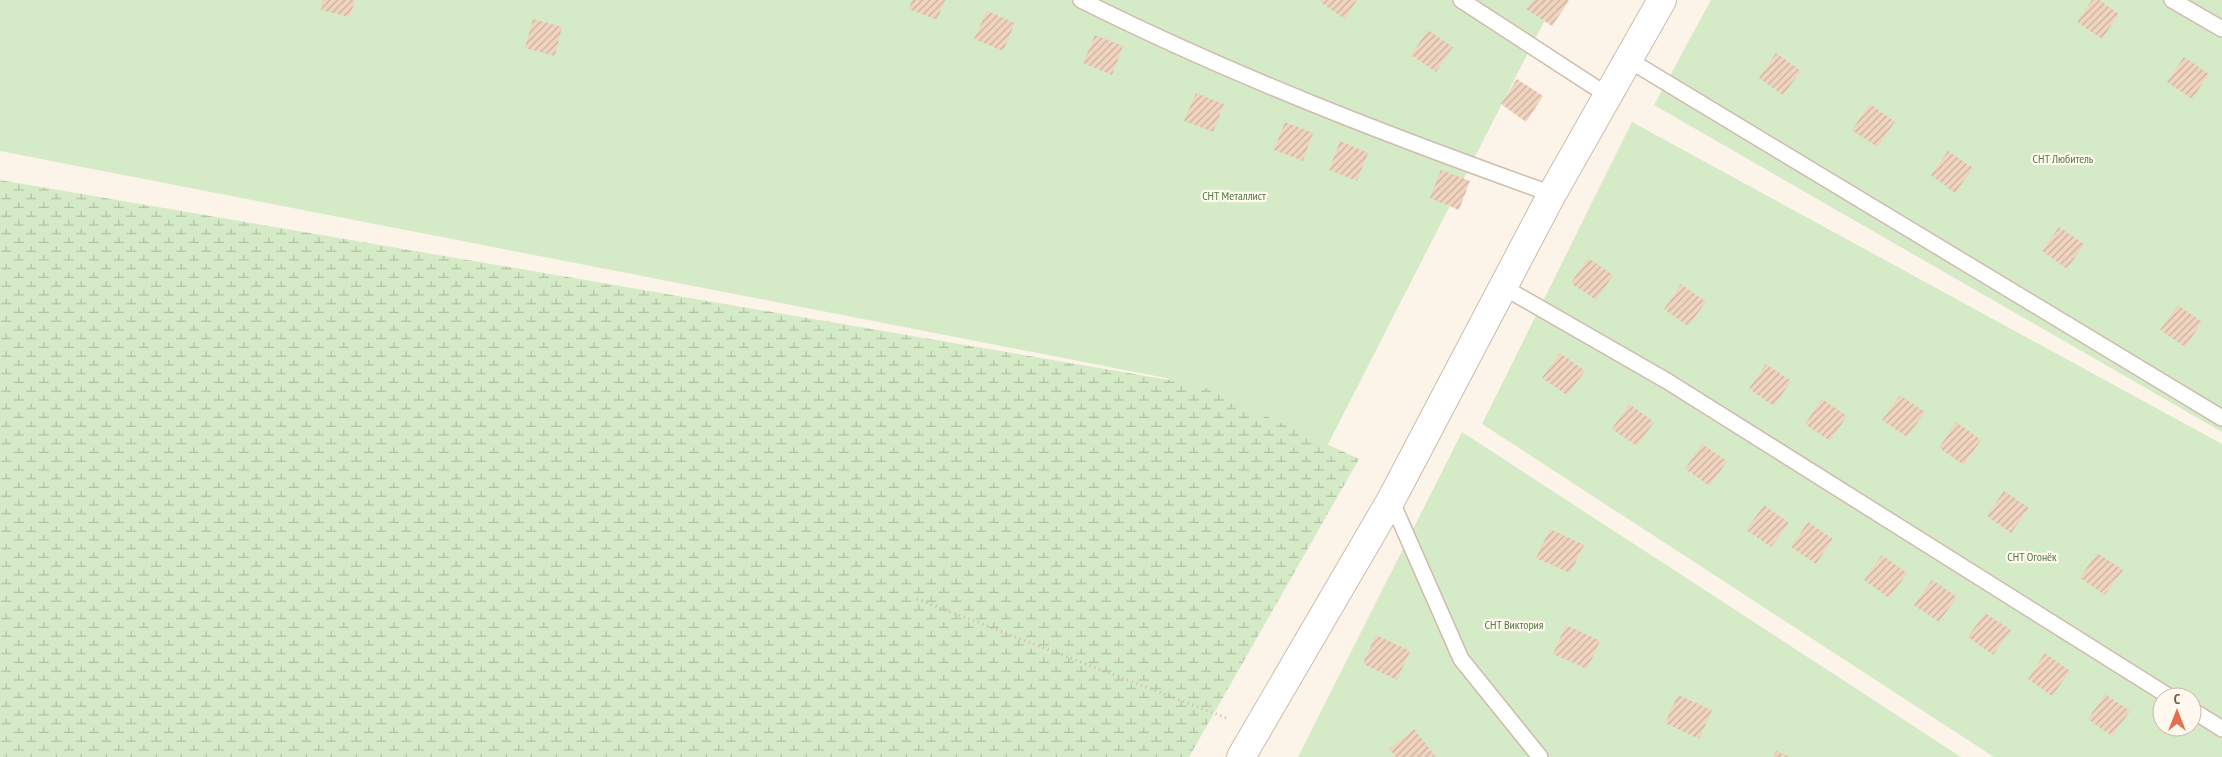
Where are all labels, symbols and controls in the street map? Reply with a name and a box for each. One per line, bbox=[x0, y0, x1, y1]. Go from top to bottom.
park label: СНТ Любитель bbox=[2033, 151, 2094, 166]
park label: СНТ Металлист bbox=[1202, 188, 1266, 203]
park label: СНТ Огонёк bbox=[2007, 549, 2057, 564]
park label: СНТ Виктория bbox=[1484, 617, 1544, 632]
north arrow bbox=[2152, 687, 2202, 737]
text: С bbox=[2174, 690, 2181, 708]

